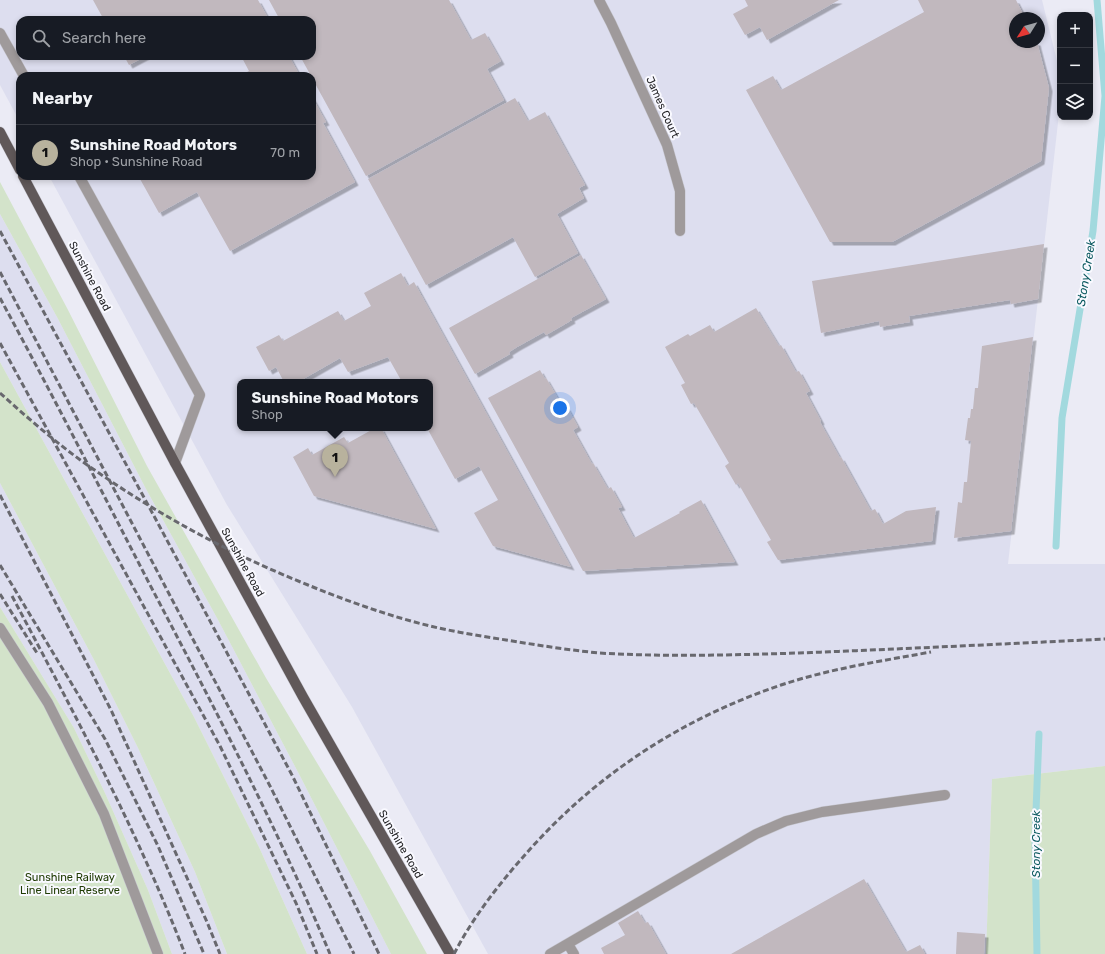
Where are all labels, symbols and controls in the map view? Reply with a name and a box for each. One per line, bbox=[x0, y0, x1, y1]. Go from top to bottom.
north arrow bbox=[1009, 12, 1045, 48]
map controls bbox=[1057, 12, 1093, 120]
button: + bbox=[1057, 12, 1093, 48]
search box bbox=[16, 16, 316, 60]
icon: search bbox=[30, 27, 52, 49]
text: Search here bbox=[62, 29, 146, 47]
button: − bbox=[1057, 48, 1093, 84]
street label: James Court bbox=[643, 74, 682, 141]
button: layers bbox=[1057, 84, 1093, 120]
text: Nearby bbox=[32, 88, 93, 108]
text: Sunshine Road Motors bbox=[70, 136, 237, 154]
text: 1 bbox=[42, 145, 48, 160]
text: 70 m bbox=[270, 145, 300, 160]
text: Shop · Sunshine Road bbox=[70, 154, 203, 169]
water label: Stony Creek bbox=[1074, 238, 1098, 307]
street label: Sunshine Road bbox=[66, 239, 113, 313]
popup bbox=[237, 379, 433, 431]
text: Sunshine Road Motors bbox=[251, 389, 419, 407]
your location bbox=[550, 398, 570, 418]
text: Shop bbox=[251, 407, 283, 422]
pin: 1 bbox=[322, 444, 348, 477]
street label: Sunshine Road bbox=[218, 526, 267, 599]
street label: Sunshine Road bbox=[376, 808, 425, 881]
water label: Stony Creek bbox=[1029, 810, 1043, 878]
park label: Sunshine Railway Line Linear Reserve bbox=[20, 871, 120, 897]

